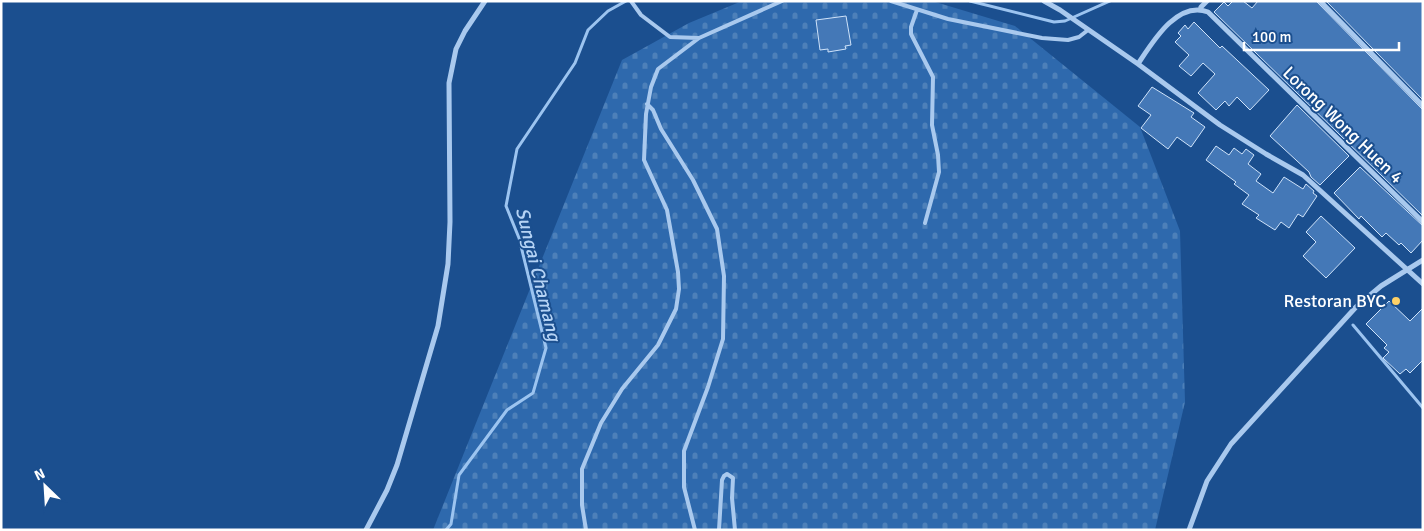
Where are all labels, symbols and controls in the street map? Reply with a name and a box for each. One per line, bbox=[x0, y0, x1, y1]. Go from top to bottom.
scale bar bbox=[1244, 20, 1399, 52]
text: 100 m bbox=[1252, 28, 1292, 46]
street label: Lorong Wong Huen 4 bbox=[1278, 62, 1408, 188]
water label: Sungai Chamang bbox=[510, 205, 567, 345]
place label: Restoran BYC bbox=[1284, 290, 1386, 312]
marker: Restoran BYC bbox=[1390, 295, 1402, 307]
north arrow bbox=[20, 461, 70, 511]
text: N bbox=[32, 465, 48, 484]

